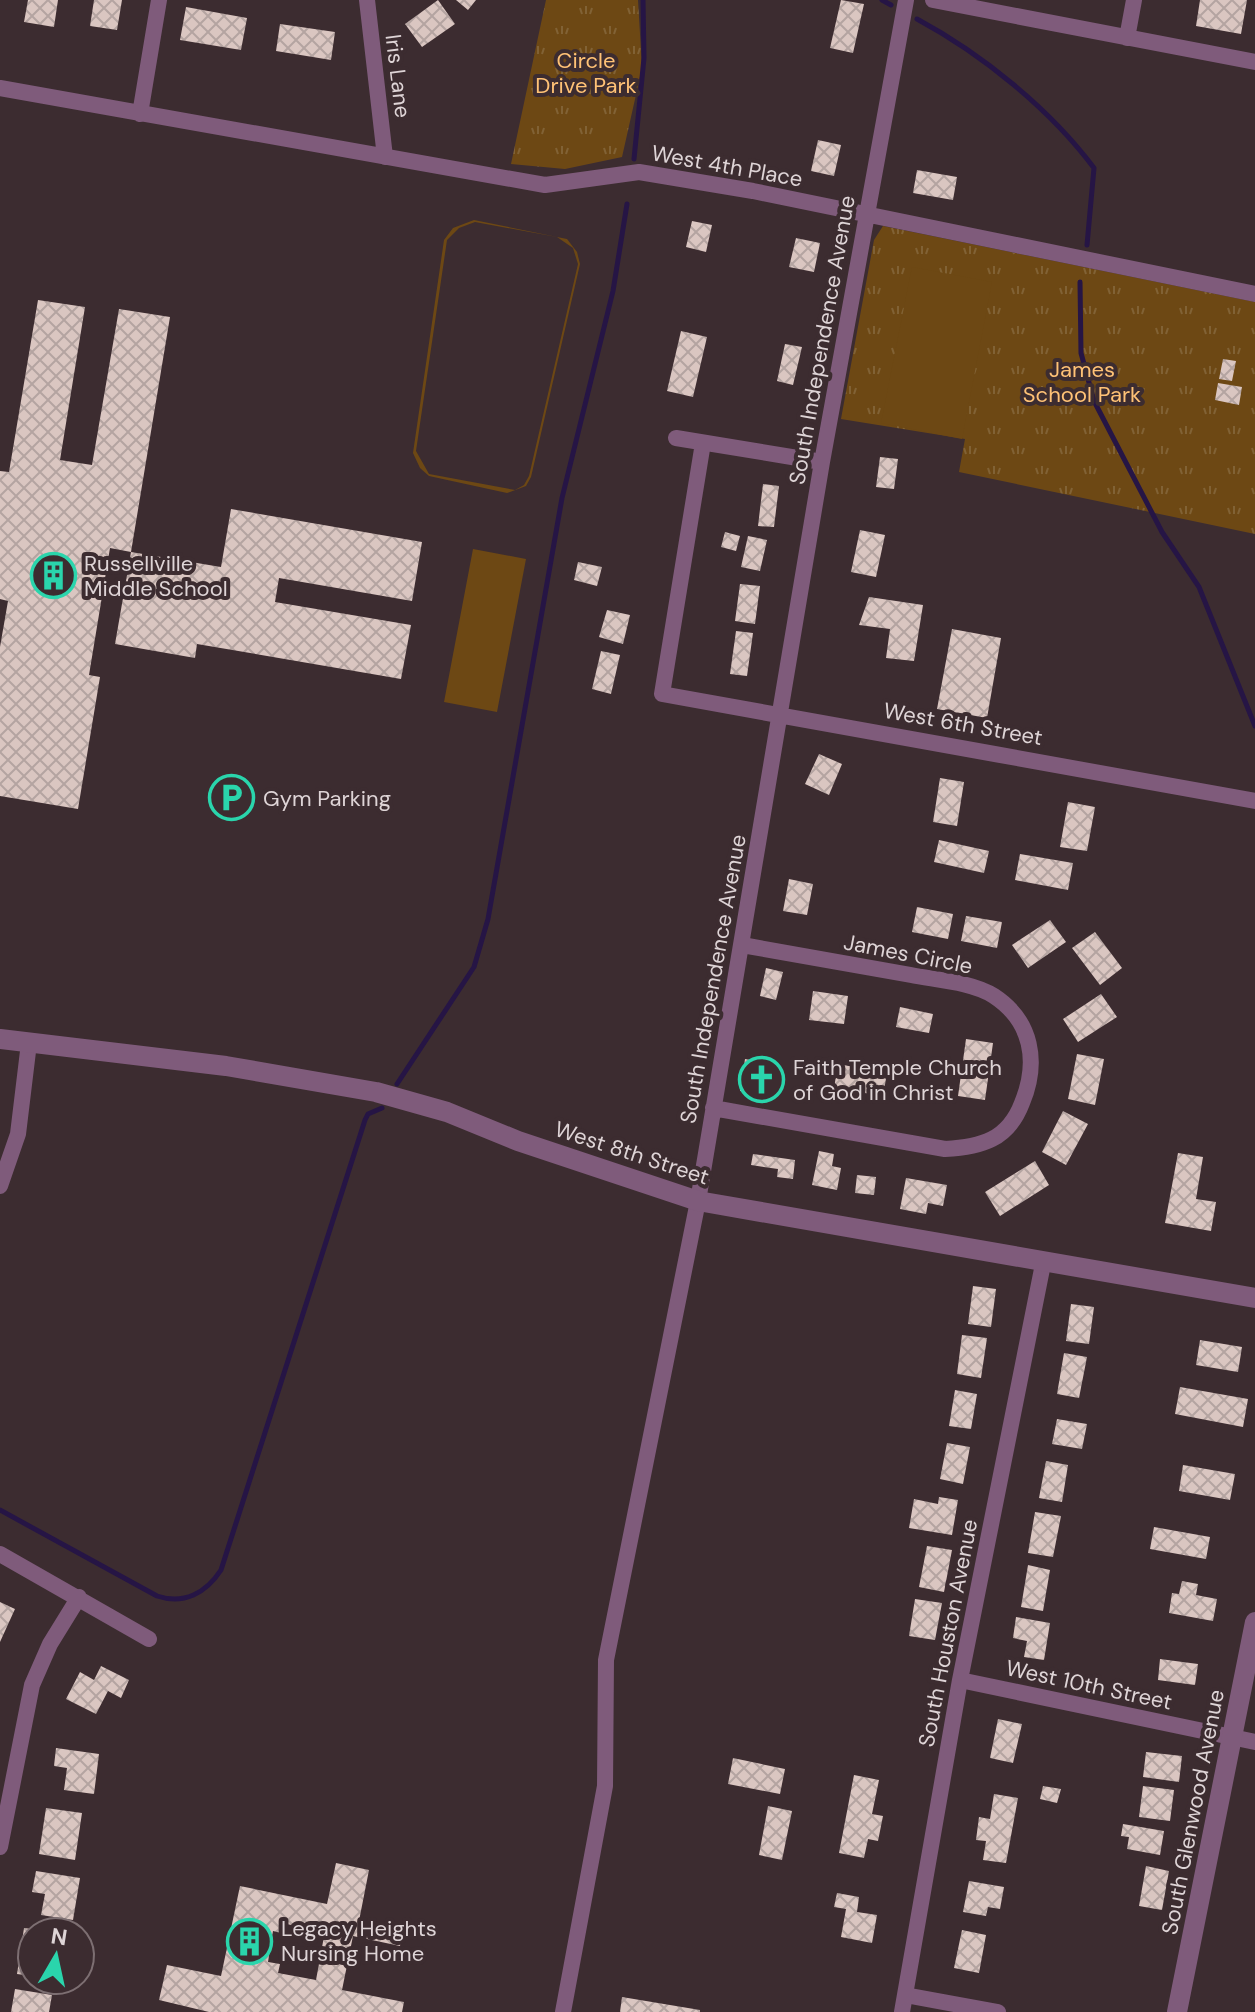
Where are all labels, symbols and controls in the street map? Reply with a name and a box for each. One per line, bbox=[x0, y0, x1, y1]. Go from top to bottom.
street label: Iris Lane bbox=[378, 32, 418, 120]
park label: Circle Drive Park bbox=[535, 46, 637, 100]
street label: West 4th Place bbox=[649, 138, 805, 194]
street label: South Independence Avenue bbox=[782, 193, 862, 487]
park label: James School Park bbox=[1023, 355, 1141, 409]
place label: Russellville Middle School bbox=[84, 549, 228, 603]
building icon: Russellville Middle School bbox=[29, 552, 77, 600]
street label: West 6th Street bbox=[881, 696, 1045, 752]
parking icon: Gym Parking bbox=[208, 774, 256, 822]
place label: Gym Parking bbox=[263, 784, 391, 813]
street label: South Independence Avenue bbox=[673, 832, 753, 1126]
street label: James Circle bbox=[841, 927, 975, 981]
place label: Faith Temple Church of God in Christ bbox=[793, 1053, 1002, 1107]
church icon: Faith Temple Church of God in Christ bbox=[738, 1056, 786, 1104]
street label: West 8th Street bbox=[551, 1114, 713, 1192]
street label: South Houston Avenue bbox=[912, 1517, 984, 1749]
street label: West 10th Street bbox=[1003, 1653, 1175, 1717]
street label: South Glenwood Avenue bbox=[1155, 1687, 1231, 1937]
place label: Legacy Heights Nursing Home bbox=[281, 1914, 437, 1968]
north arrow bbox=[16, 1916, 96, 1996]
building icon: Legacy Heights Nursing Home bbox=[226, 1917, 274, 1965]
text: N bbox=[49, 1921, 69, 1952]

